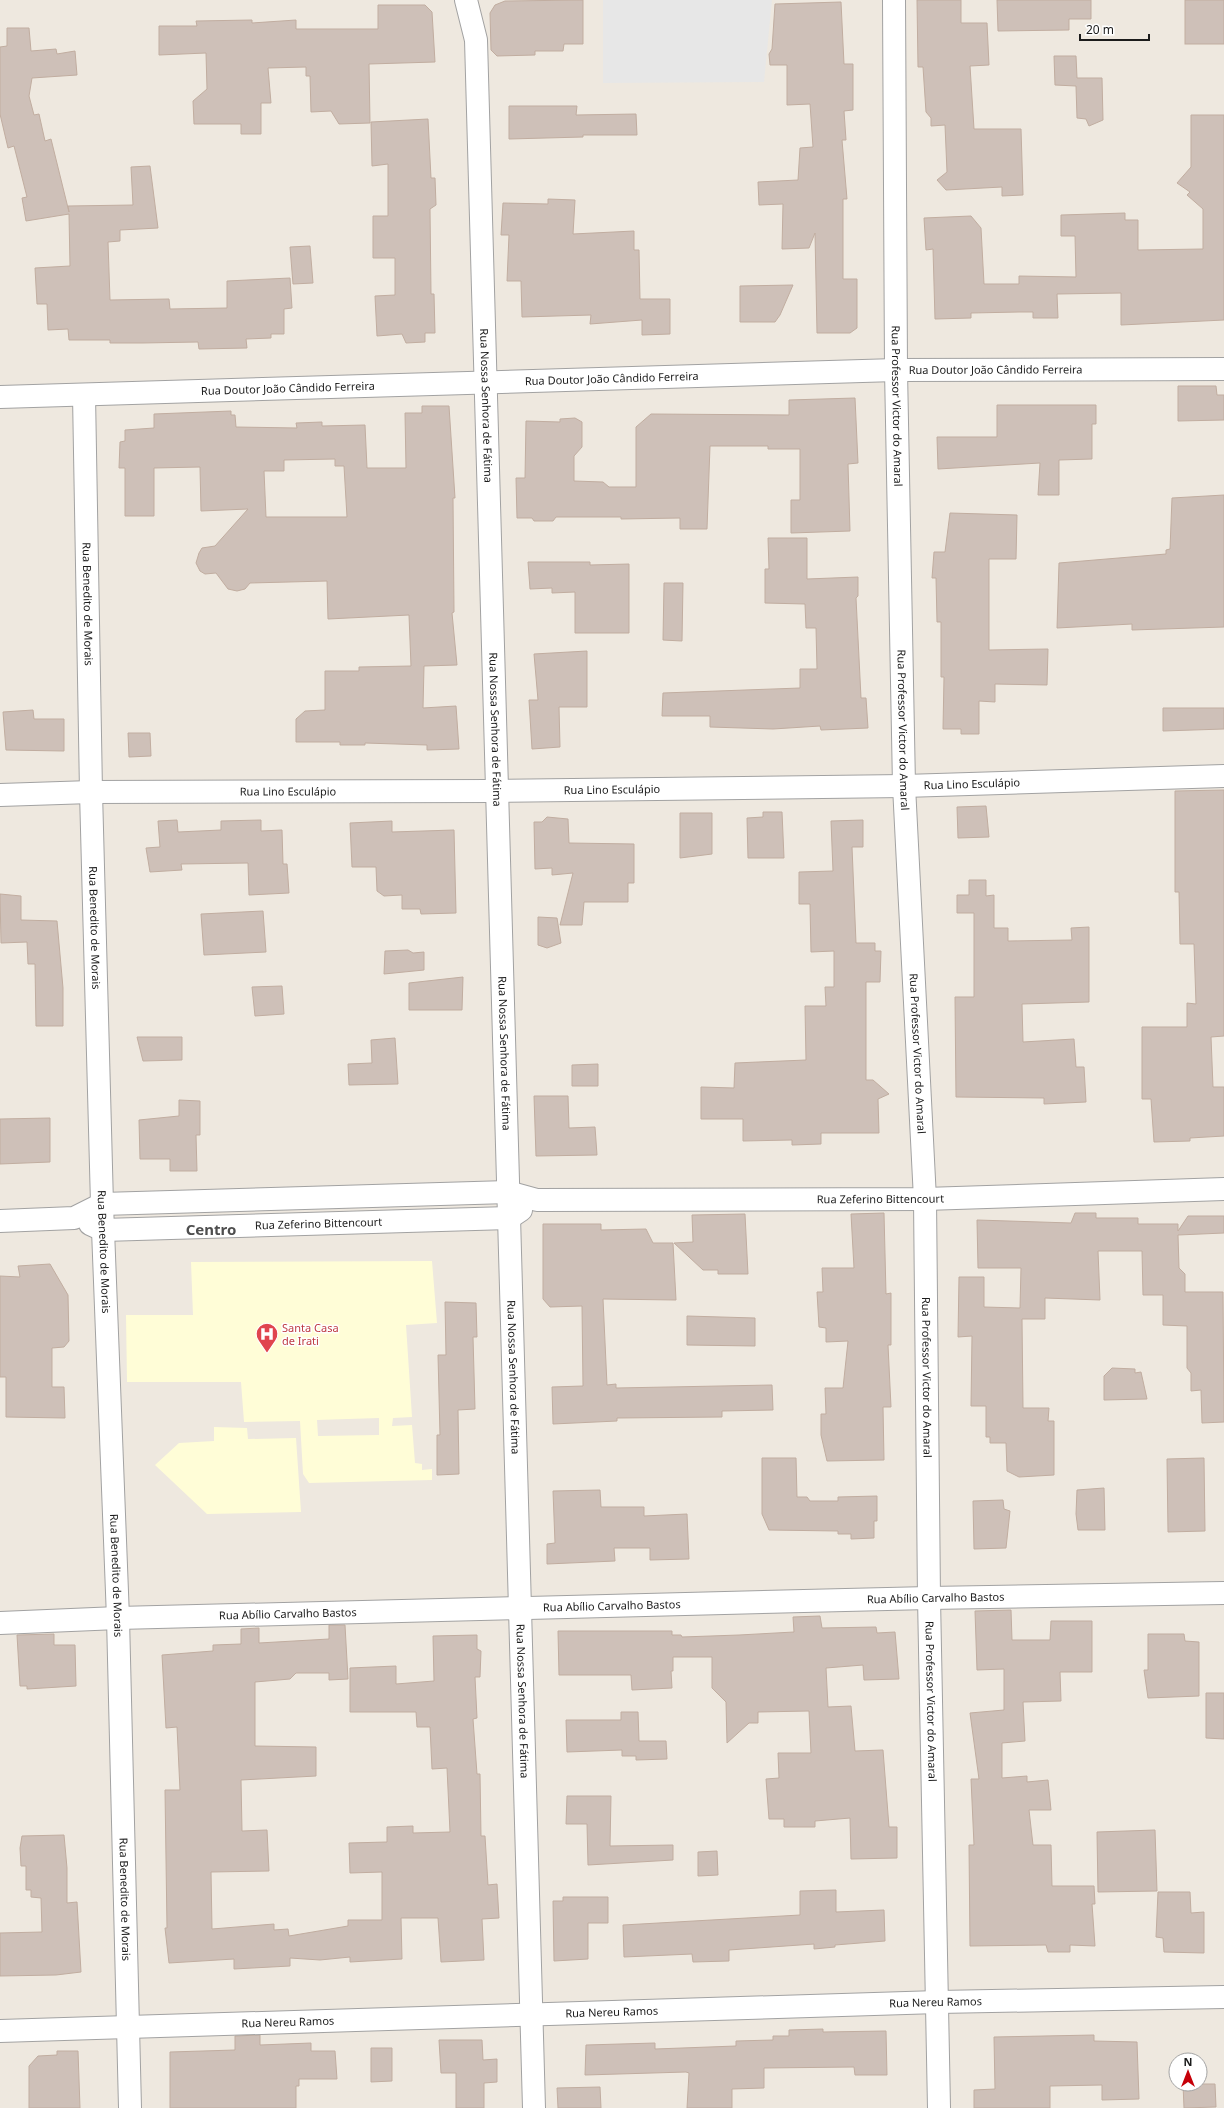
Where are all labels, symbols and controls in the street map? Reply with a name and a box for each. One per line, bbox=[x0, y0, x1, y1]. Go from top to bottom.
scale bar bbox=[1080, 16, 1149, 42]
text: 20 m bbox=[1086, 21, 1114, 38]
street label: Rua Professor Victor do Amaral bbox=[889, 325, 906, 487]
street label: Rua Nossa Senhora de Fátima bbox=[477, 328, 496, 483]
street label: Rua Doutor João Cândido Ferreira bbox=[909, 361, 1083, 377]
street label: Rua Doutor João Cândido Ferreira bbox=[525, 368, 699, 388]
street label: Rua Doutor João Cândido Ferreira bbox=[201, 378, 375, 398]
street label: Rua Benedito de Morais bbox=[80, 542, 97, 666]
street label: Rua Professor Victor do Amaral bbox=[894, 649, 913, 811]
street label: Rua Nossa Senhora de Fátima bbox=[486, 652, 505, 807]
street label: Rua Lino Esculápio bbox=[923, 774, 1021, 792]
street label: Rua Lino Esculápio bbox=[564, 781, 661, 797]
street label: Rua Lino Esculápio bbox=[240, 783, 337, 799]
street label: Rua Benedito de Morais bbox=[86, 866, 104, 990]
street label: Rua Professor Victor do Amaral bbox=[907, 973, 930, 1134]
street label: Rua Nossa Senhora de Fátima bbox=[495, 976, 515, 1131]
street label: Rua Benedito de Morais bbox=[95, 1190, 114, 1314]
street label: Rua Zeferino Bittencourt bbox=[817, 1190, 944, 1206]
street label: Rua Zeferino Bittencourt bbox=[255, 1214, 382, 1233]
district label: Centro bbox=[186, 1219, 236, 1239]
street label: Rua Professor Victor do Amaral bbox=[919, 1297, 936, 1458]
street label: Rua Nossa Senhora de Fátima bbox=[504, 1300, 524, 1455]
place label: Santa Casa de Irati bbox=[282, 1320, 339, 1348]
hospital icon: Santa Casa de Irati bbox=[254, 1321, 280, 1354]
street label: Rua Benedito de Morais bbox=[107, 1514, 126, 1637]
street label: Rua Abílio Carvalho Bastos bbox=[867, 1589, 1005, 1607]
street label: Rua Abílio Carvalho Bastos bbox=[543, 1596, 681, 1615]
street label: Rua Abílio Carvalho Bastos bbox=[219, 1604, 357, 1623]
street label: Rua Professor Victor do Amaral bbox=[922, 1621, 941, 1782]
street label: Rua Nossa Senhora de Fátima bbox=[513, 1624, 533, 1778]
street label: Rua Benedito de Morais bbox=[116, 1838, 134, 1961]
street label: Rua Nereu Ramos bbox=[889, 1993, 982, 2011]
street label: Rua Nereu Ramos bbox=[565, 2003, 658, 2021]
street label: Rua Nereu Ramos bbox=[241, 2013, 334, 2031]
north arrow bbox=[1168, 2052, 1208, 2092]
text: N bbox=[1184, 2054, 1192, 2069]

